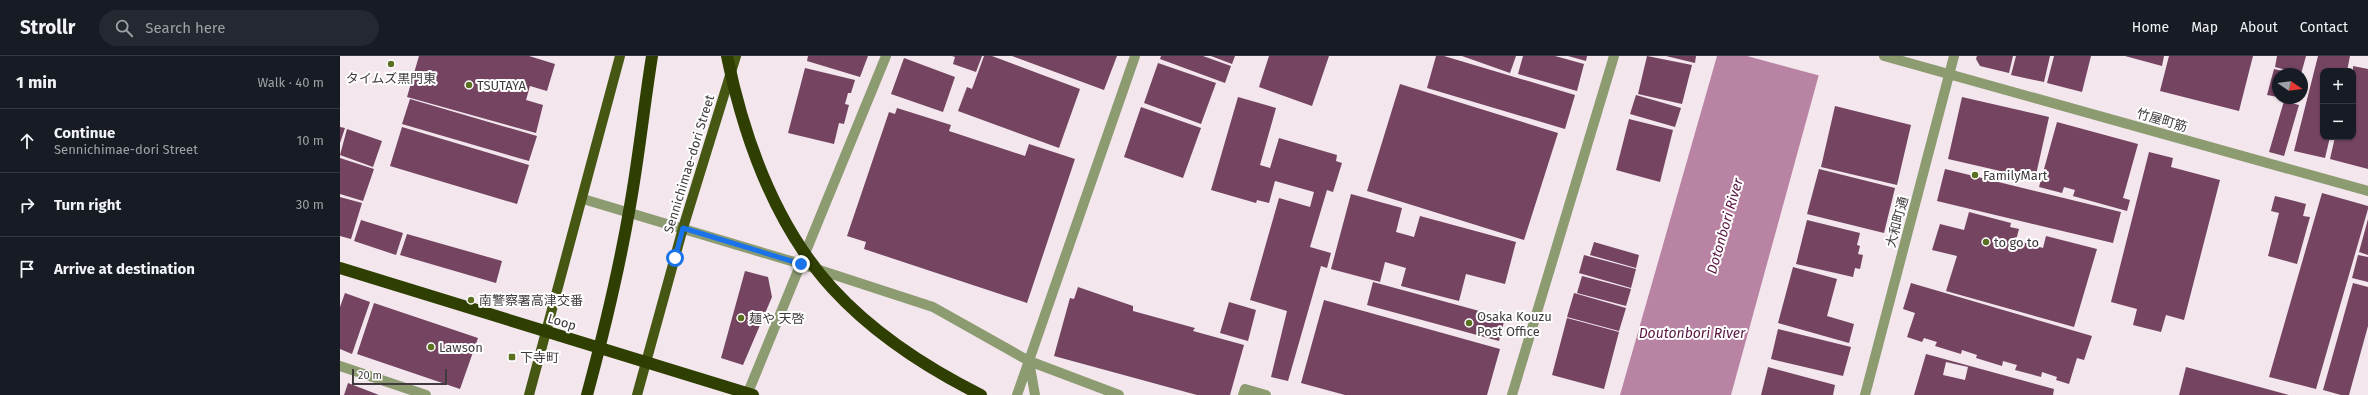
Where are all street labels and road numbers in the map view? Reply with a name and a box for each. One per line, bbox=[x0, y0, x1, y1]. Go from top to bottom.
street label: Sennichimae-dori Street bbox=[661, 93, 717, 235]
street label: 竹屋町筋 bbox=[2135, 106, 2189, 134]
street label: 大和町通 bbox=[1883, 195, 1911, 249]
street label: Loop bbox=[546, 311, 578, 333]

